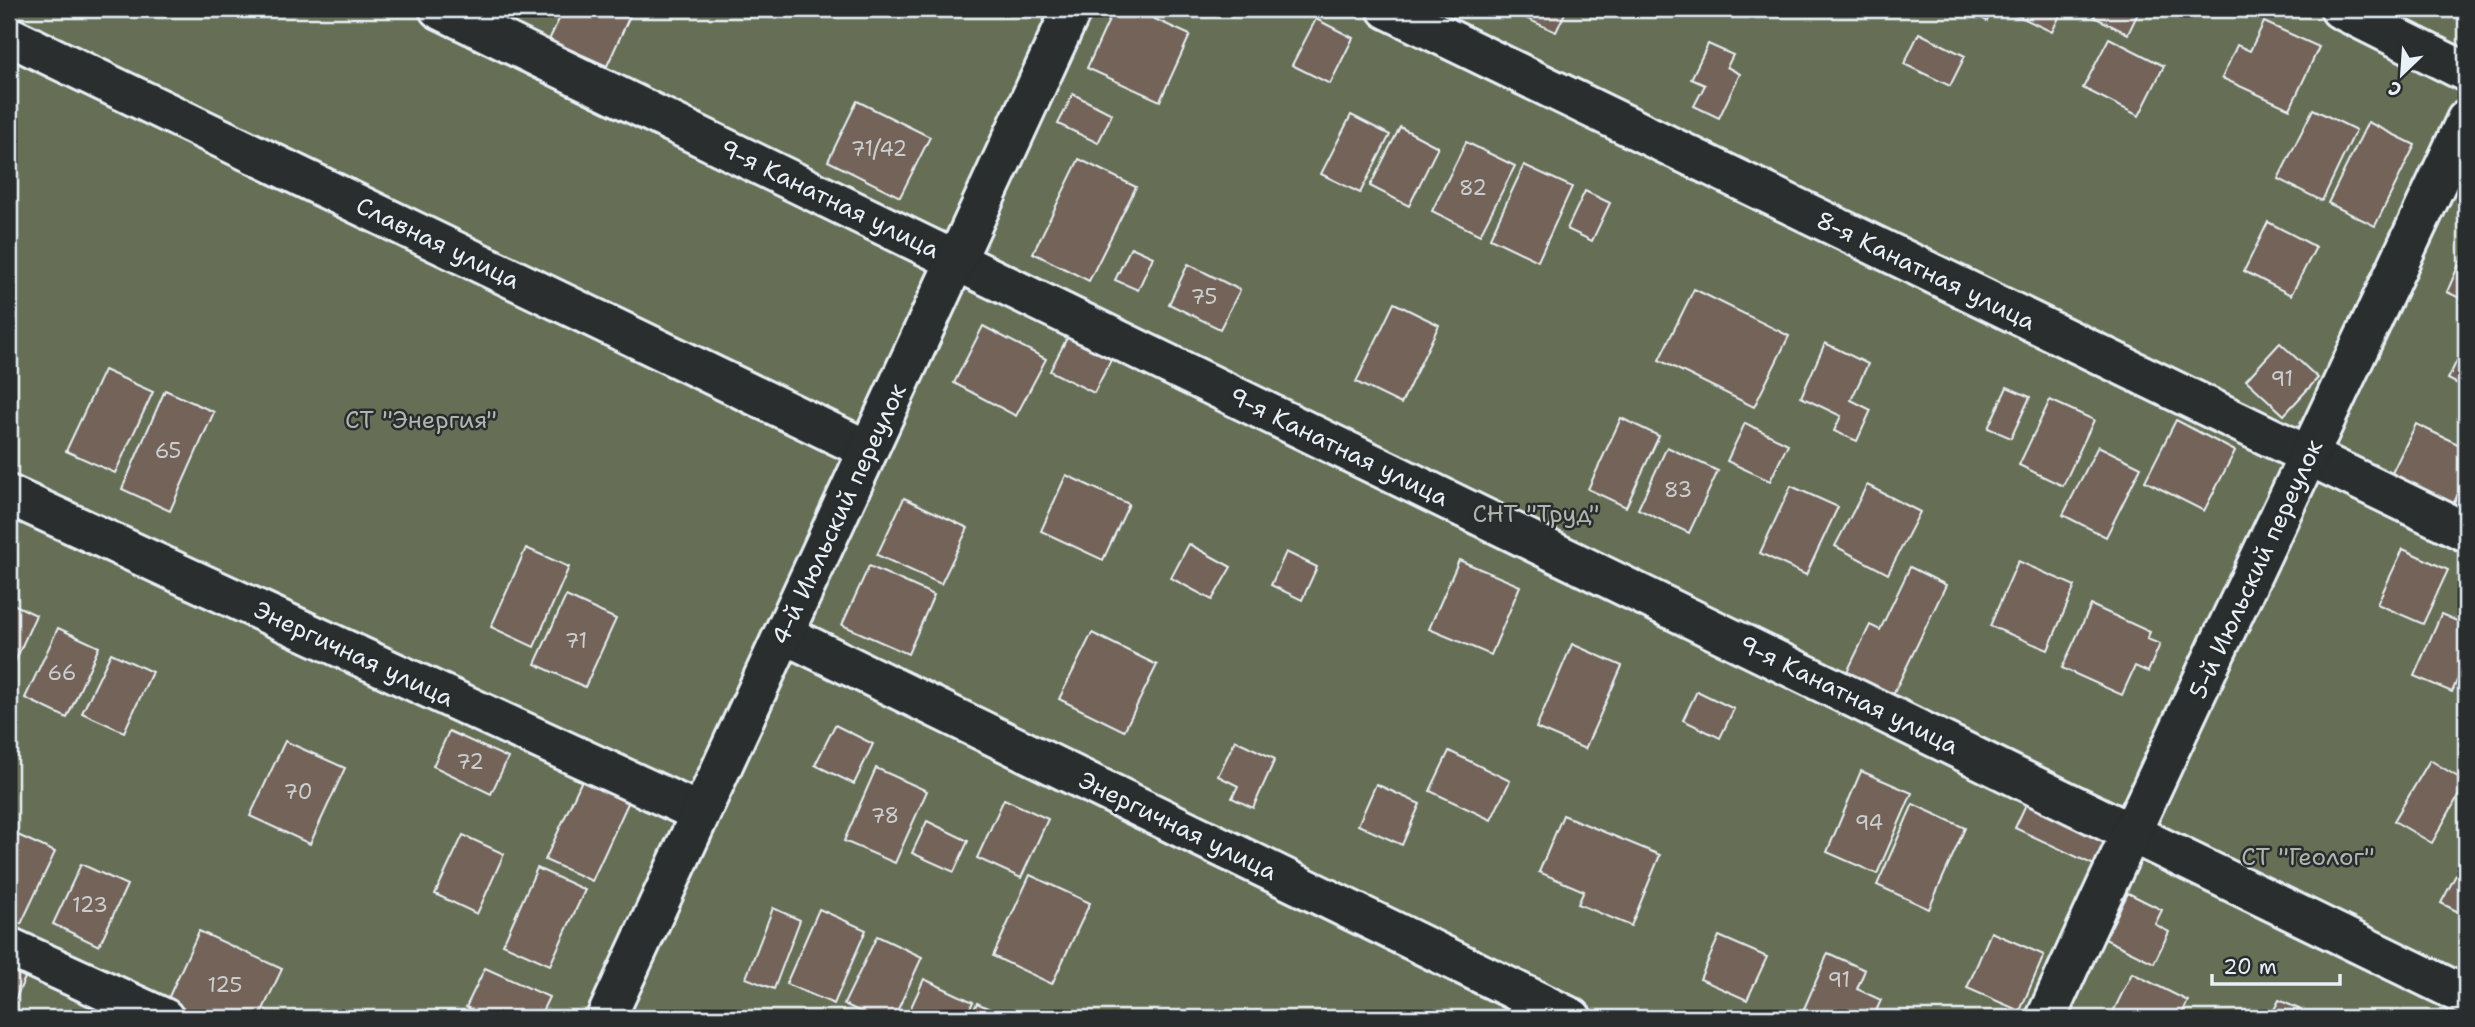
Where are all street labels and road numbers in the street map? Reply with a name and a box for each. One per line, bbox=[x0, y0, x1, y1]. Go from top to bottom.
street label: 9-я Канатная улица bbox=[715, 132, 945, 266]
street label: Славная улица bbox=[351, 189, 525, 297]
street label: 8-я Канатная улица bbox=[1811, 204, 2041, 338]
street label: 4-й Июльский переулок bbox=[764, 378, 914, 650]
street label: 9-я Канатная улица bbox=[1224, 380, 1454, 514]
street label: 5-й Июльский переулок bbox=[2182, 434, 2330, 704]
street label: Энергичная улица bbox=[249, 594, 459, 714]
street label: 9-я Канатная улица bbox=[1734, 628, 1964, 762]
street label: Энергичная улица bbox=[1074, 764, 1282, 888]

